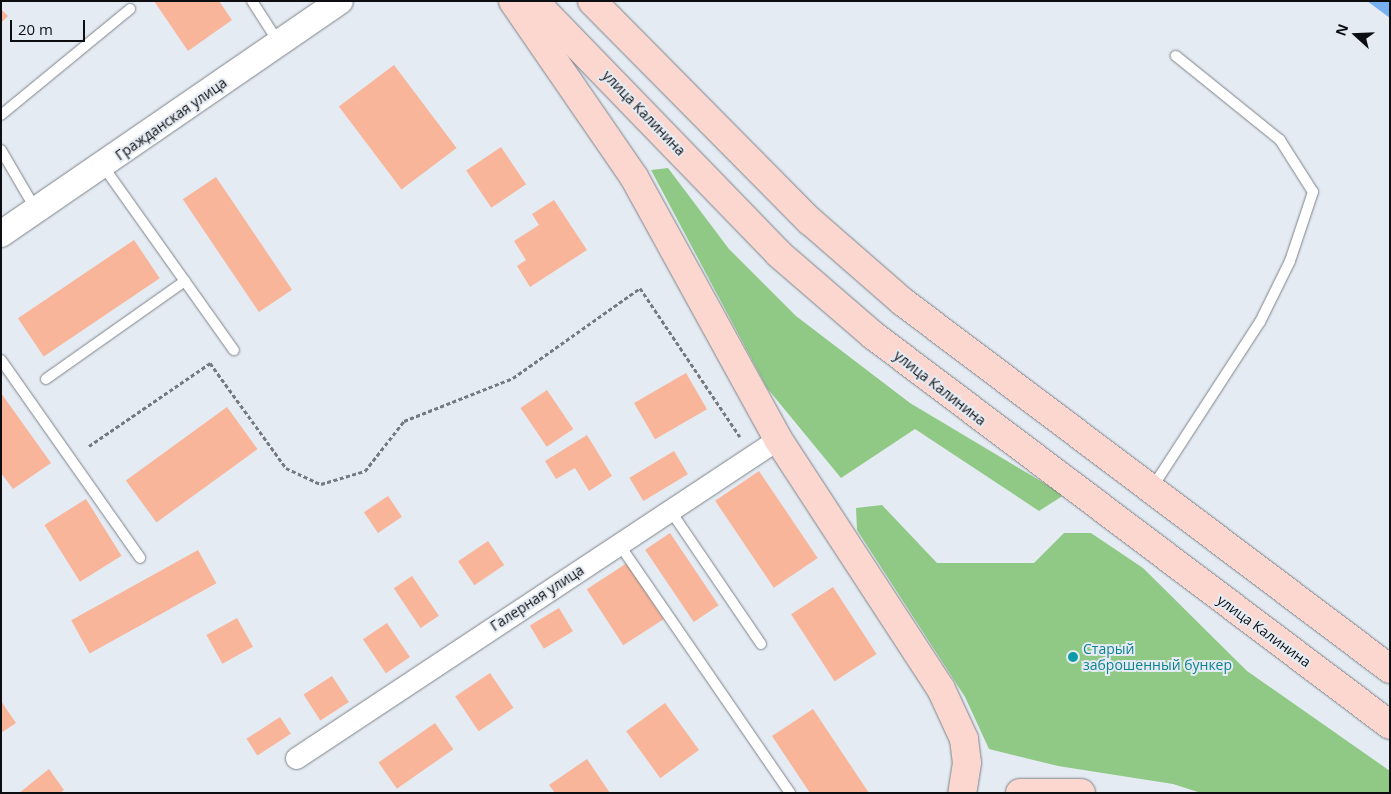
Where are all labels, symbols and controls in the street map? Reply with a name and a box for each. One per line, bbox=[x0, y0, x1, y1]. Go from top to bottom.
scale bar bbox=[12, 10, 88, 42]
north arrow bbox=[1331, 10, 1381, 60]
text: 20 m bbox=[18, 19, 53, 39]
text: N bbox=[1331, 21, 1352, 38]
street label: улица Калинина bbox=[599, 67, 689, 159]
street label: Гражданская улица bbox=[112, 74, 230, 164]
street label: улица Калинина bbox=[891, 347, 989, 429]
street label: Галерная улица bbox=[487, 562, 587, 634]
street label: улица Калинина bbox=[1214, 591, 1314, 671]
place label: Старый заброшенный бункер bbox=[1083, 641, 1232, 674]
marker: Старый заброшенный бункер bbox=[1067, 651, 1079, 663]

